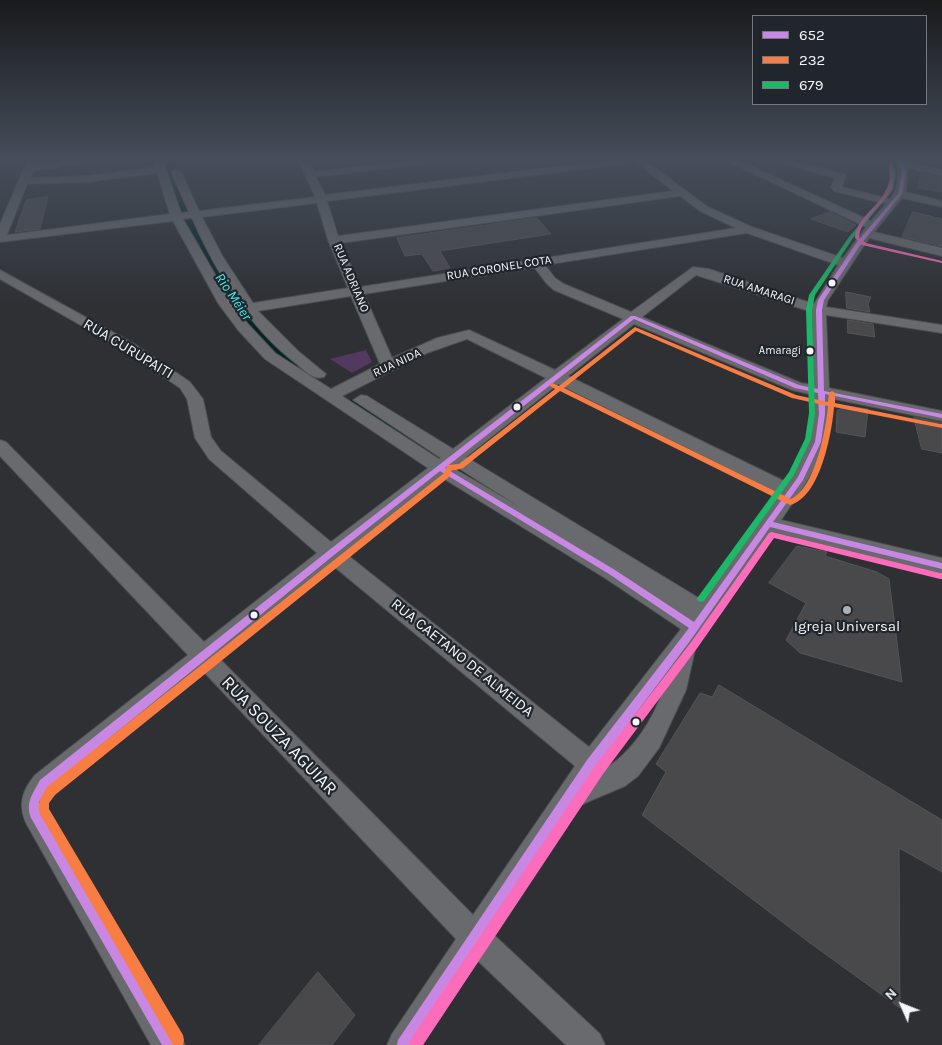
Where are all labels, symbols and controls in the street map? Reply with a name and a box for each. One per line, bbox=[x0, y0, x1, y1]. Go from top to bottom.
legend bbox=[752, 15, 927, 105]
text: 652 bbox=[799, 26, 825, 44]
text: 232 bbox=[799, 51, 825, 69]
text: 679 bbox=[799, 76, 823, 94]
street label: RUA ADRIANO bbox=[330, 241, 372, 315]
street label: RUA CORONEL COTA bbox=[446, 253, 552, 283]
water label: Rio Méier bbox=[211, 270, 255, 324]
street label: RUA AMARAGI bbox=[721, 272, 797, 308]
unlabelled marker bbox=[827, 278, 837, 288]
street label: RUA CURUPAITI bbox=[80, 315, 176, 383]
place label: Amaragi bbox=[759, 344, 801, 358]
street label: RUA NIDA bbox=[371, 346, 423, 380]
marker: Amaragi bbox=[805, 346, 815, 356]
unlabelled marker bbox=[512, 402, 522, 412]
street label: RUA CAETANO DE ALMEIDA bbox=[387, 595, 537, 721]
marker: Igreja Universal bbox=[841, 604, 853, 616]
unlabelled marker bbox=[249, 610, 259, 620]
place label: Igreja Universal bbox=[794, 618, 900, 636]
street label: RUA SOUZA AGUIAR bbox=[217, 672, 341, 800]
unlabelled marker bbox=[631, 717, 641, 727]
north arrow bbox=[877, 980, 927, 1030]
text: N bbox=[881, 985, 900, 1004]

